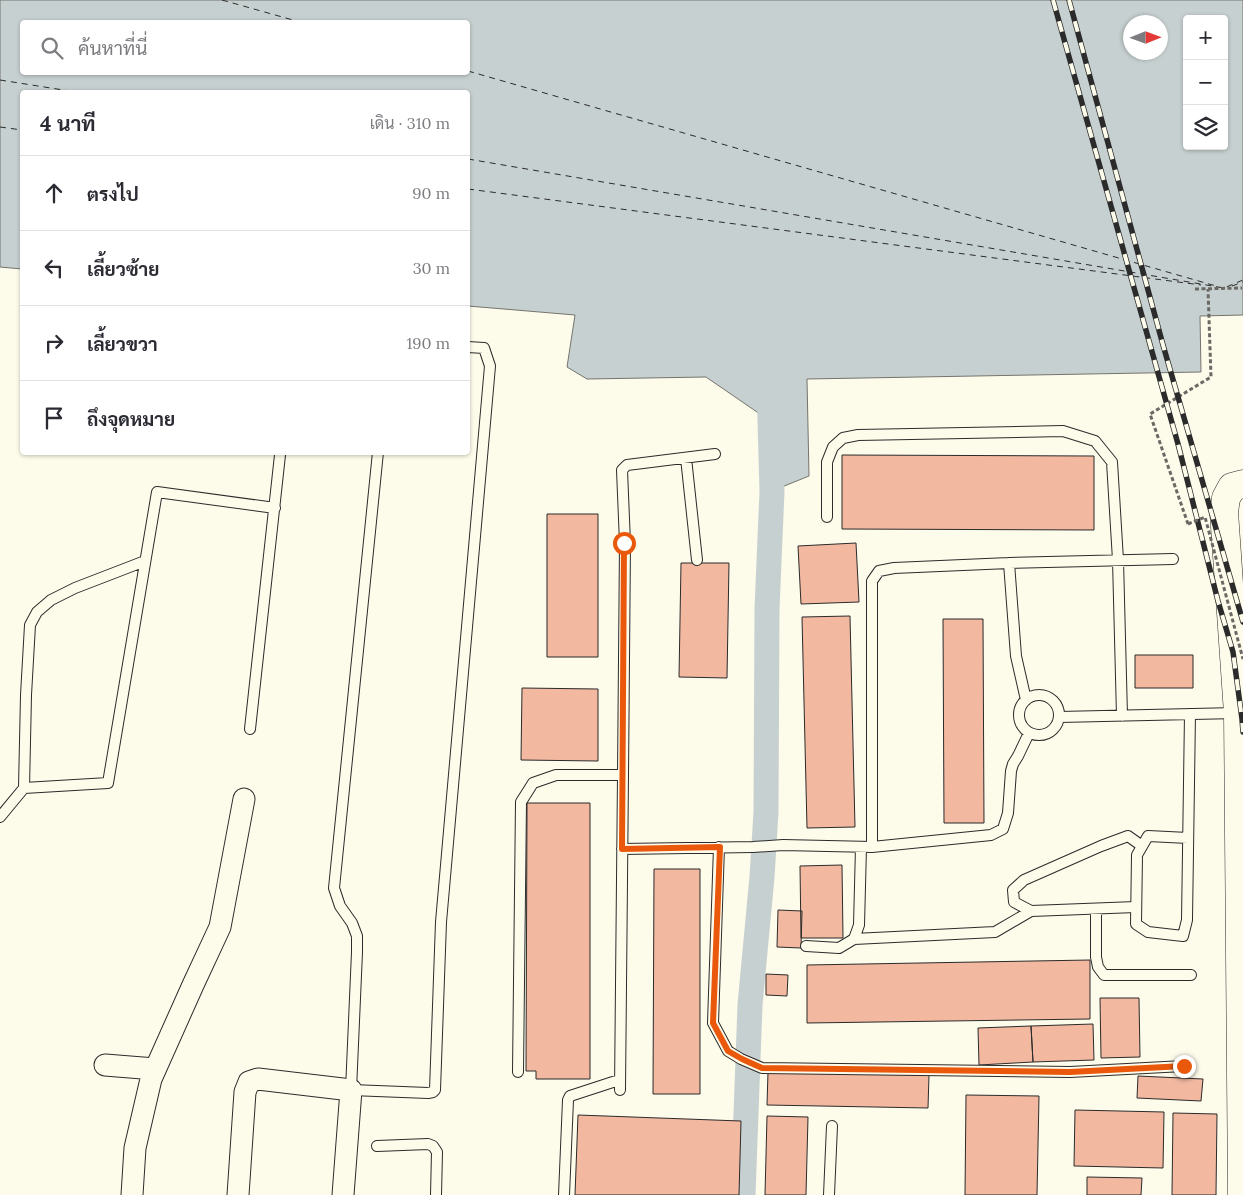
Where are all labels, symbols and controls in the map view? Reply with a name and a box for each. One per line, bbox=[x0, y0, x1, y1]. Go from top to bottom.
north arrow bbox=[1123, 15, 1168, 60]
map controls bbox=[1183, 15, 1228, 150]
button: + bbox=[1183, 15, 1228, 60]
search box bbox=[20, 20, 470, 75]
icon: search bbox=[38, 34, 66, 62]
text: ค้นหาที่นี่ bbox=[78, 36, 147, 60]
button: − bbox=[1183, 60, 1228, 105]
button: layers bbox=[1183, 105, 1228, 150]
text: 4 นาที bbox=[40, 110, 96, 137]
text: เดิน · 310 m bbox=[370, 113, 450, 133]
icon: ahead bbox=[40, 179, 68, 207]
text: ตรงไป bbox=[87, 182, 139, 206]
text: 90 m bbox=[412, 183, 450, 203]
icon: left bbox=[40, 254, 68, 282]
text: เลี้ยวซ้าย bbox=[87, 257, 159, 281]
text: 30 m bbox=[413, 258, 450, 278]
icon: right bbox=[40, 329, 68, 357]
text: เลี้ยวขวา bbox=[87, 332, 158, 356]
text: 190 m bbox=[406, 333, 450, 353]
icon: arrive bbox=[40, 404, 68, 432]
text: ถึงจุดหมาย bbox=[87, 407, 175, 431]
route start bbox=[613, 532, 636, 555]
route end bbox=[1173, 1055, 1196, 1078]

